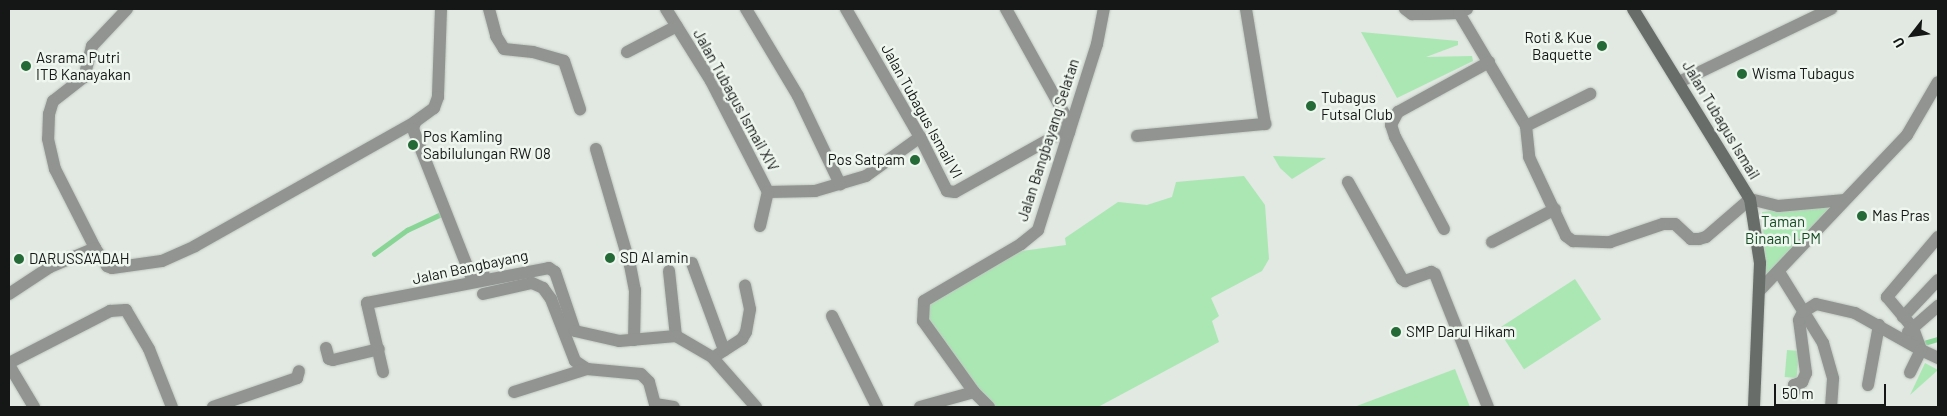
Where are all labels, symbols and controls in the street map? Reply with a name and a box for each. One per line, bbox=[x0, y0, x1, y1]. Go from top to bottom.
north arrow bbox=[1887, 10, 1937, 60]
street label: Jalan Tubagus Ismail XIV bbox=[689, 26, 783, 174]
place label: Roti & Kue Baquette bbox=[1524, 28, 1592, 63]
text: U bbox=[1889, 35, 1908, 51]
marker: Roti & Kue Baquette bbox=[1596, 40, 1608, 52]
street label: Jalan Tubagus Ismail VI bbox=[878, 41, 966, 181]
place label: Asrama Putri ITB Kanayakan bbox=[36, 48, 131, 83]
street label: Jalan Bangbayang Selatan bbox=[1013, 56, 1083, 224]
street label: Jalan Tubagus Ismail bbox=[1679, 57, 1763, 183]
marker: Asrama Putri ITB Kanayakan bbox=[20, 60, 32, 72]
place label: Wisma Tubagus bbox=[1752, 65, 1854, 83]
marker: Wisma Tubagus bbox=[1736, 68, 1748, 80]
place label: Tubagus Futsal Club bbox=[1321, 88, 1393, 123]
marker: Tubagus Futsal Club bbox=[1305, 100, 1317, 112]
place label: Pos Kamling Sabilulungan RW 08 bbox=[423, 127, 551, 162]
marker: Pos Kamling Sabilulungan RW 08 bbox=[407, 139, 419, 151]
place label: Pos Satpam bbox=[828, 151, 905, 169]
marker: Pos Satpam bbox=[909, 154, 921, 166]
place label: Mas Pras bbox=[1872, 207, 1930, 225]
marker: Mas Pras bbox=[1856, 210, 1868, 222]
park label: Taman Binaan LPM bbox=[1745, 212, 1821, 247]
street label: Jalan Bangbayang bbox=[410, 246, 530, 288]
place label: SD Al amin bbox=[620, 249, 689, 267]
place label: DARUSSA'ADAH bbox=[29, 250, 130, 268]
marker: SD Al amin bbox=[604, 252, 616, 264]
marker: DARUSSA'ADAH bbox=[13, 253, 25, 265]
place label: SMP Darul Hikam bbox=[1406, 323, 1515, 341]
marker: SMP Darul Hikam bbox=[1390, 326, 1402, 338]
scale bar bbox=[1777, 374, 1890, 406]
text: 50 m bbox=[1782, 384, 1814, 402]

